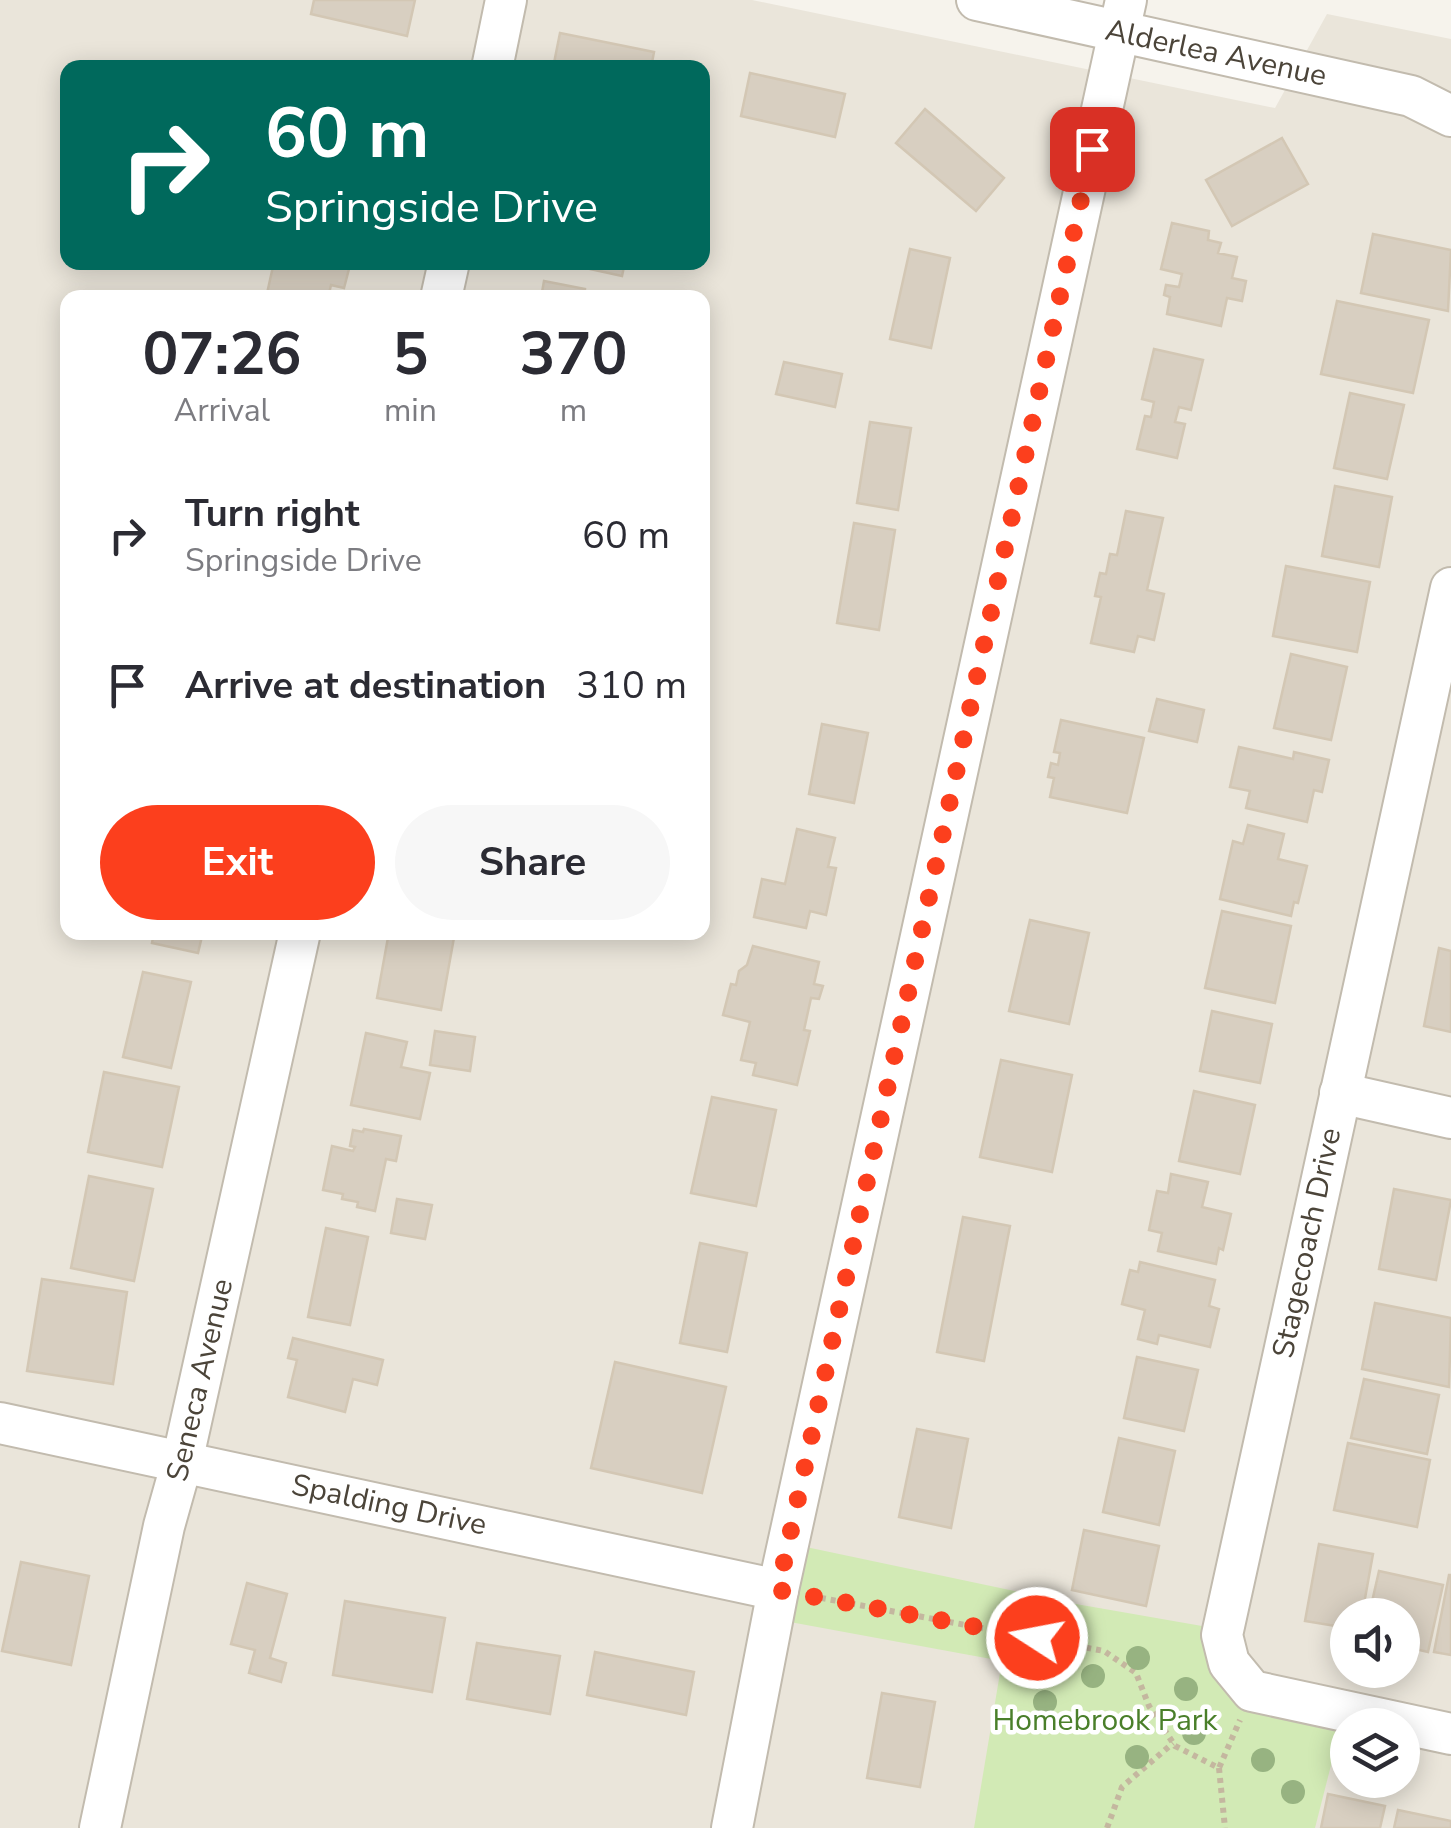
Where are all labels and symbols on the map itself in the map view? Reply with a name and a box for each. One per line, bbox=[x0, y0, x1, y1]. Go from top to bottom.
street label: Alderlea Avenue bbox=[1102, 10, 1330, 96]
pin bbox=[1050, 107, 1135, 192]
street label: Stagecoach Drive bbox=[1263, 1124, 1351, 1362]
street label: Seneca Avenue bbox=[157, 1275, 243, 1485]
street label: Spalding Drive bbox=[288, 1464, 490, 1546]
position arrow bbox=[985, 1586, 1089, 1690]
park label: Homebrook Park bbox=[992, 1700, 1219, 1741]

